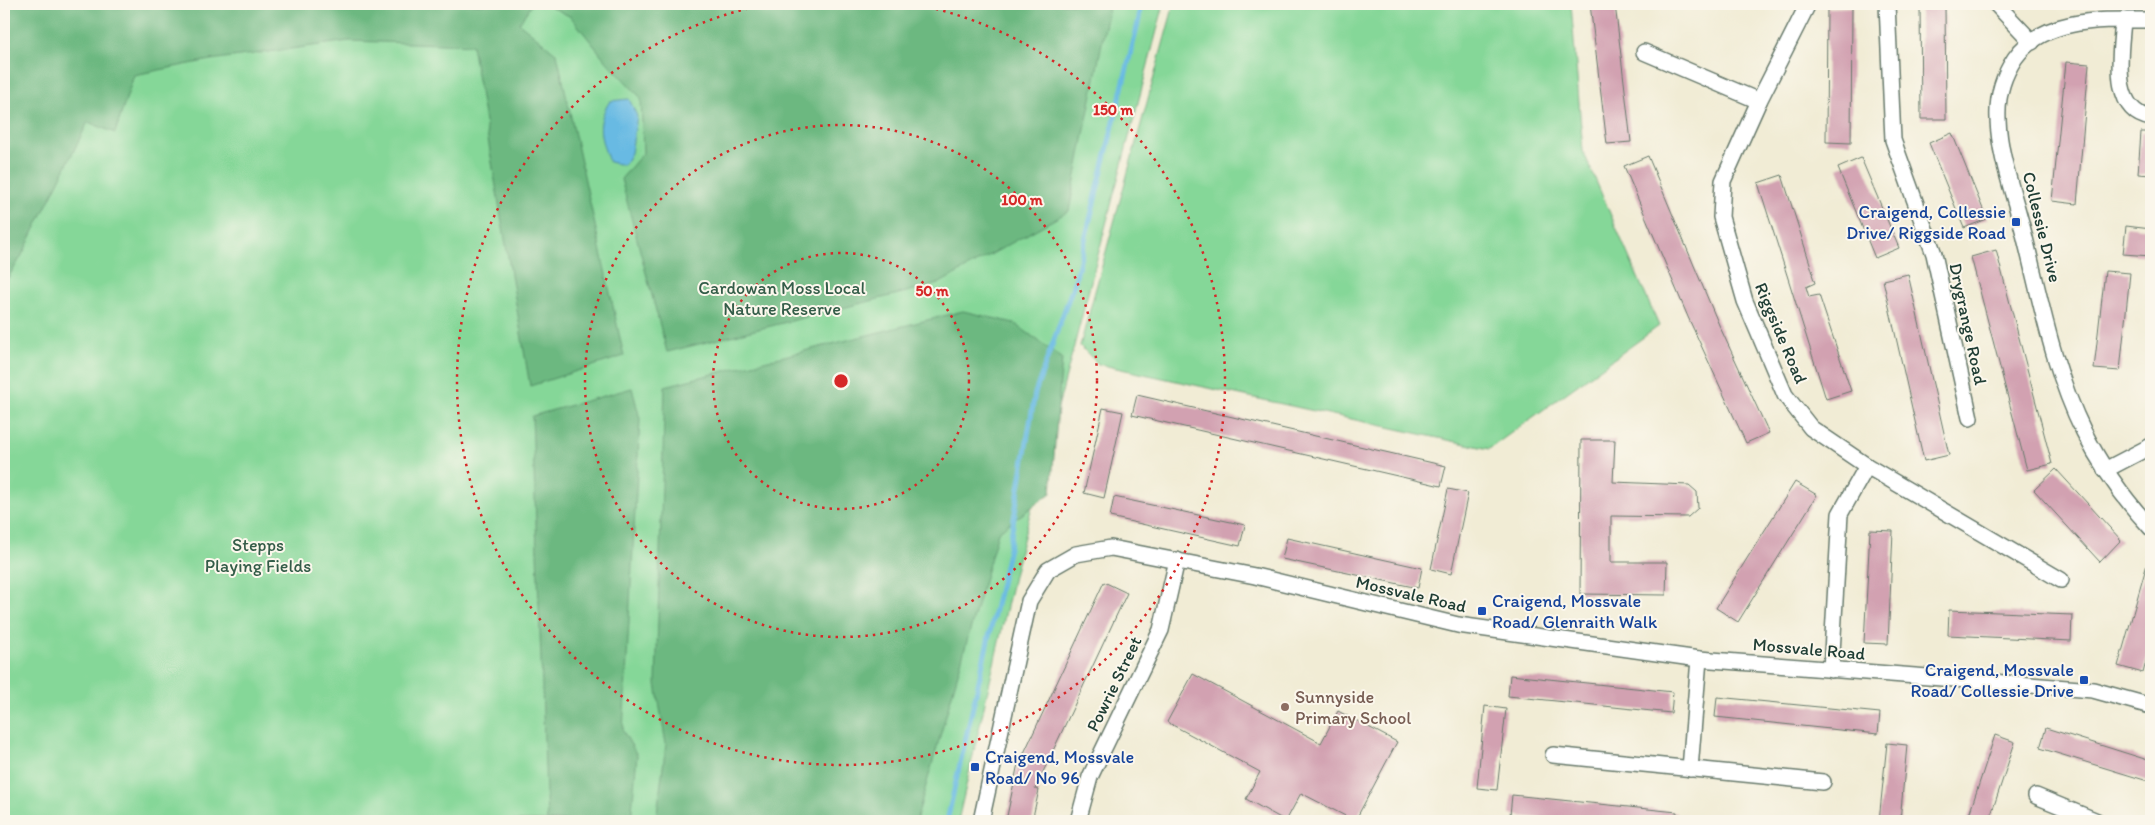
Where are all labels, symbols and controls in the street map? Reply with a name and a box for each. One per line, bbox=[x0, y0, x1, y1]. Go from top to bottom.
text: 150 m bbox=[1093, 101, 1133, 119]
street label: Collessie Drive bbox=[2018, 169, 2066, 285]
text: 100 m bbox=[1001, 191, 1043, 209]
place label: Craigend, Collessie Drive/ Riggside Road bbox=[1846, 201, 2006, 244]
marker: Craigend, Collessie Drive/ Riggside Road bbox=[2010, 216, 2022, 228]
street label: Drygrange Road bbox=[1944, 261, 1992, 387]
park label: Cardowan Moss Local Nature Reserve bbox=[698, 277, 866, 320]
street label: Riggside Road bbox=[1750, 279, 1812, 387]
text: 50 m bbox=[915, 282, 949, 300]
centre of rings bbox=[832, 372, 850, 390]
park label: Stepps Playing Fields bbox=[205, 534, 311, 577]
street label: Mossvale Road bbox=[1354, 571, 1469, 617]
place label: Craigend, Mossvale Road/ Glenraith Walk bbox=[1492, 590, 1658, 633]
marker: Craigend, Mossvale Road/ Glenraith Walk bbox=[1476, 605, 1488, 617]
street label: Powrie Street bbox=[1081, 633, 1147, 735]
street label: Mossvale Road bbox=[1752, 633, 1867, 665]
place label: Craigend, Mossvale Road/ Collessie Drive bbox=[1910, 659, 2074, 702]
marker: Craigend, Mossvale Road/ Collessie Drive bbox=[2078, 674, 2090, 686]
place label: Sunnyside Primary School bbox=[1295, 686, 1411, 729]
marker: Sunnyside Primary School bbox=[1279, 701, 1291, 713]
place label: Craigend, Mossvale Road/ No 96 bbox=[985, 746, 1134, 789]
marker: Craigend, Mossvale Road/ No 96 bbox=[969, 761, 981, 773]

